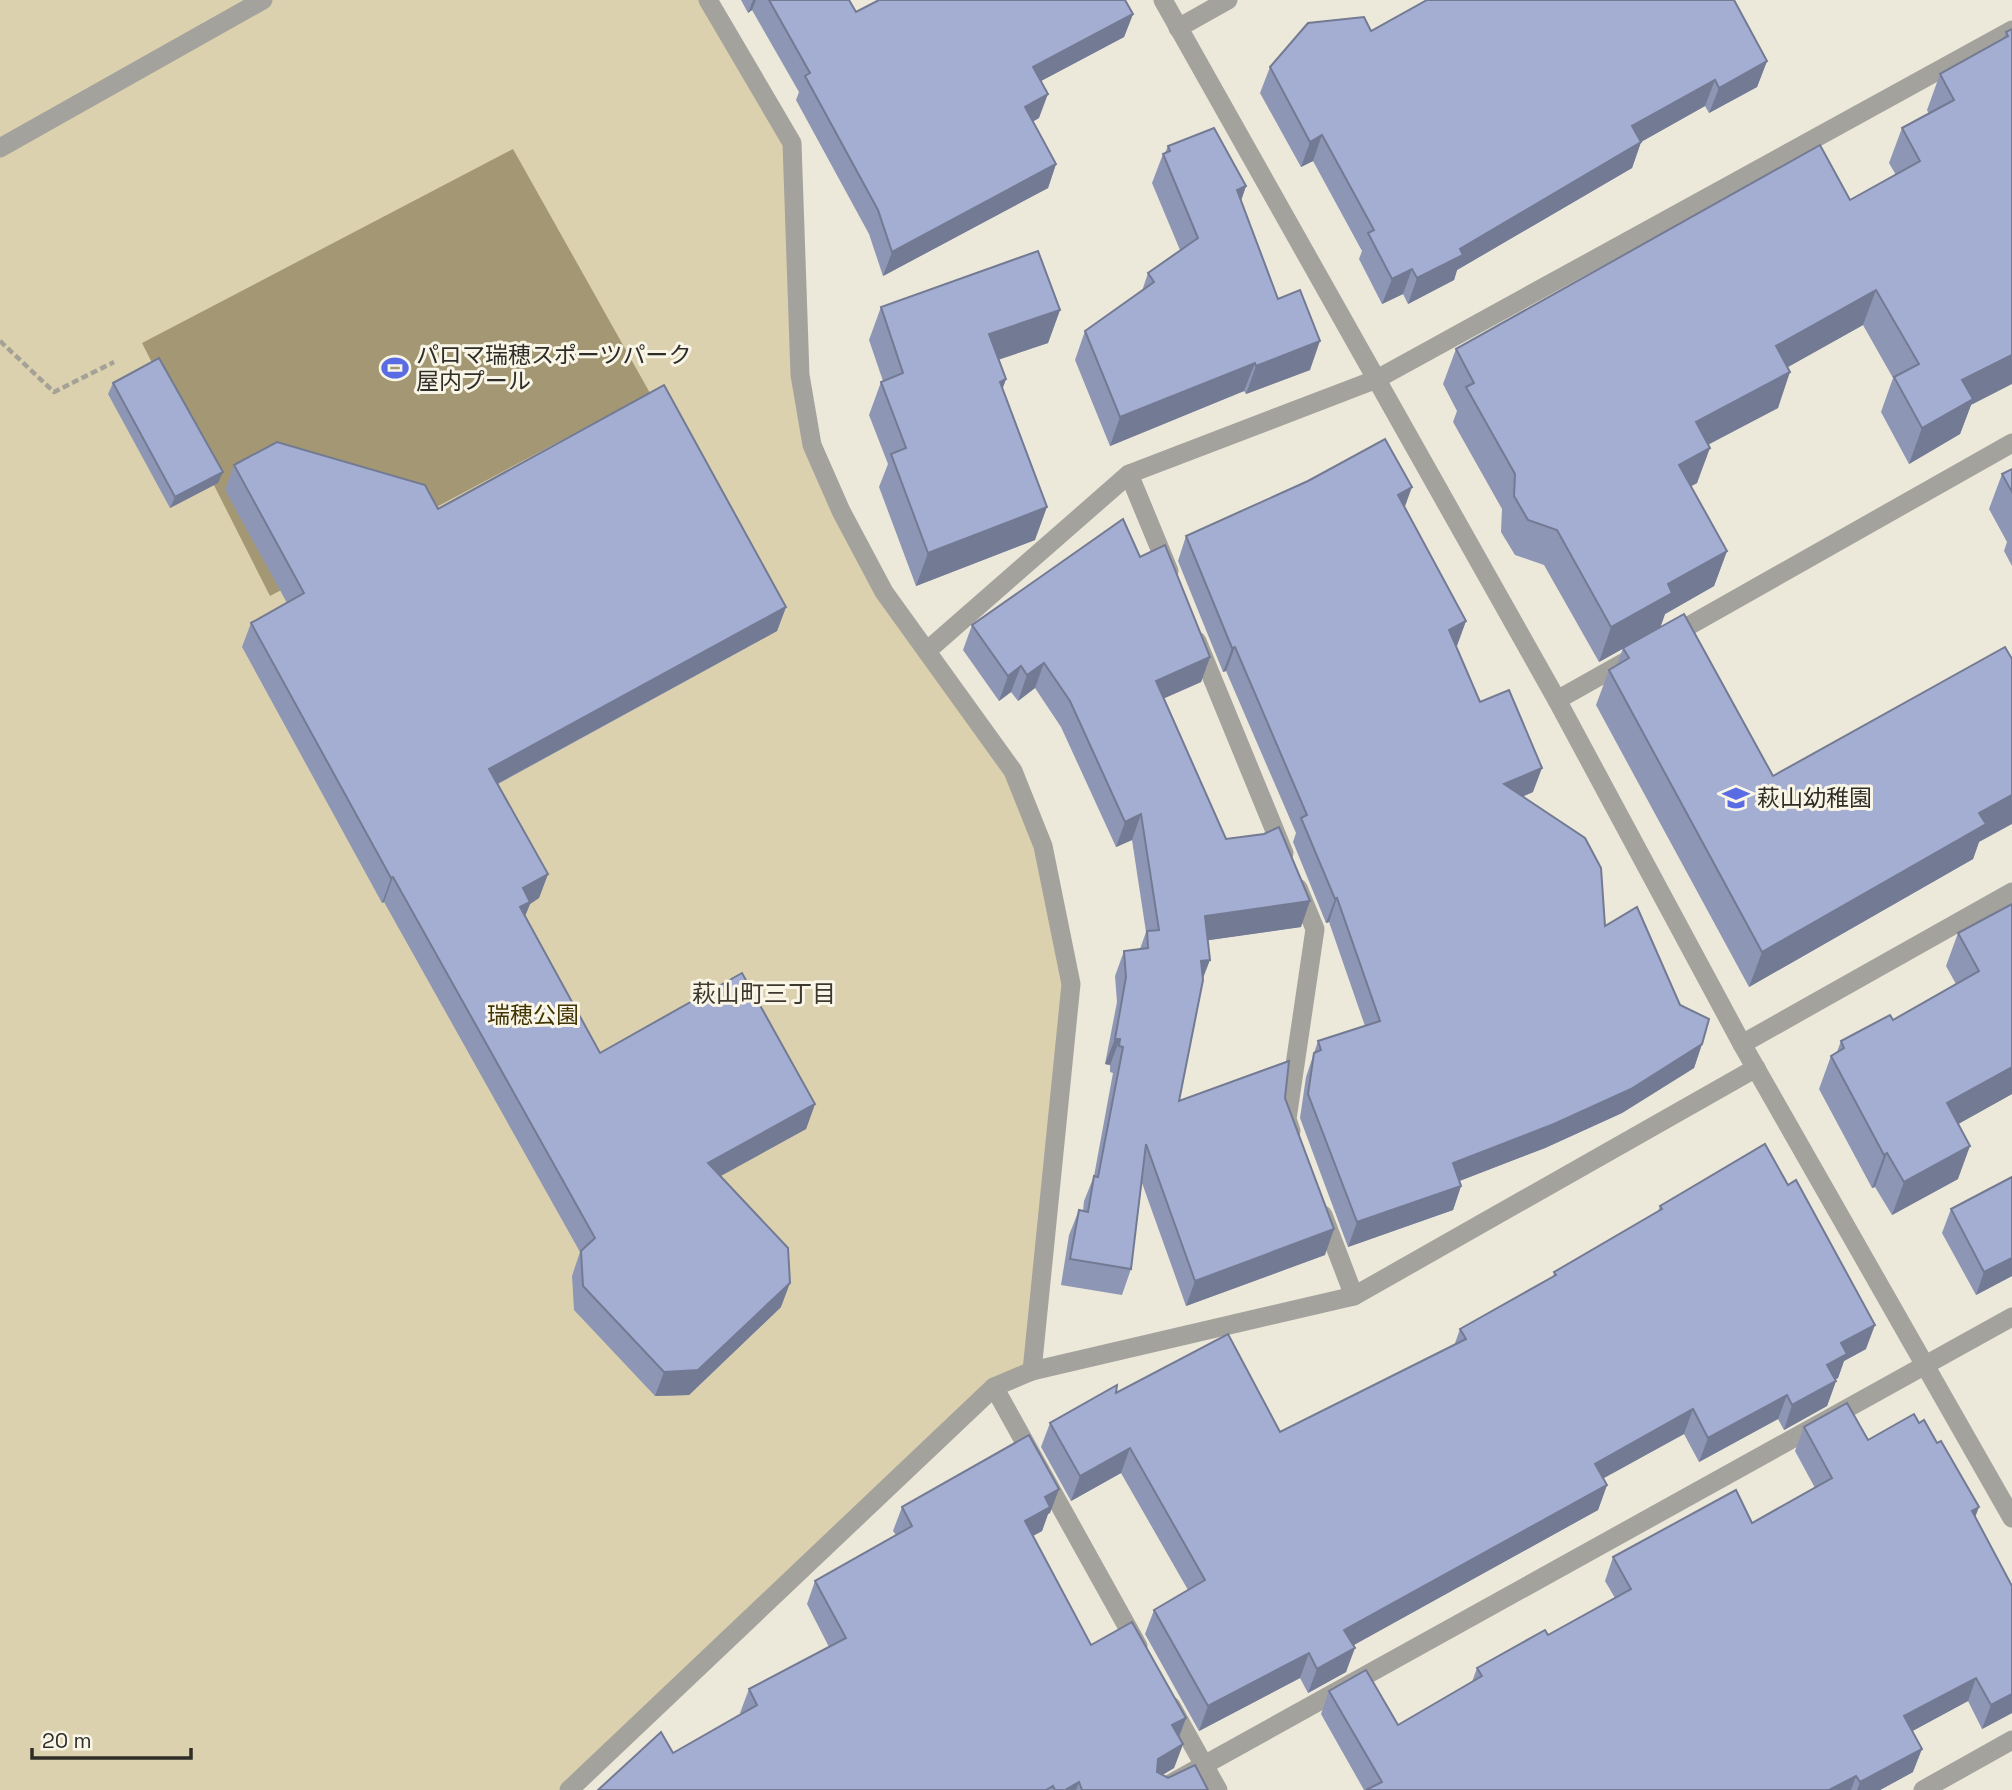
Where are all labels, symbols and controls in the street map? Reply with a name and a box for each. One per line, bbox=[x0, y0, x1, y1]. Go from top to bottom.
place label: パロマ瑞穂スポーツパーク 屋内プール bbox=[416, 340, 692, 396]
sports icon: パロマ瑞穂スポーツパーク 屋内プール bbox=[380, 353, 410, 383]
school or university icon: 萩山幼稚園 bbox=[1721, 783, 1751, 813]
place label: 萩山幼稚園 bbox=[1757, 783, 1872, 813]
district label: 萩山町三丁目 bbox=[692, 978, 836, 1009]
park label: 瑞穂公園 bbox=[487, 1000, 579, 1030]
scale bar bbox=[32, 1716, 191, 1760]
text: 20 m bbox=[42, 1727, 92, 1754]

